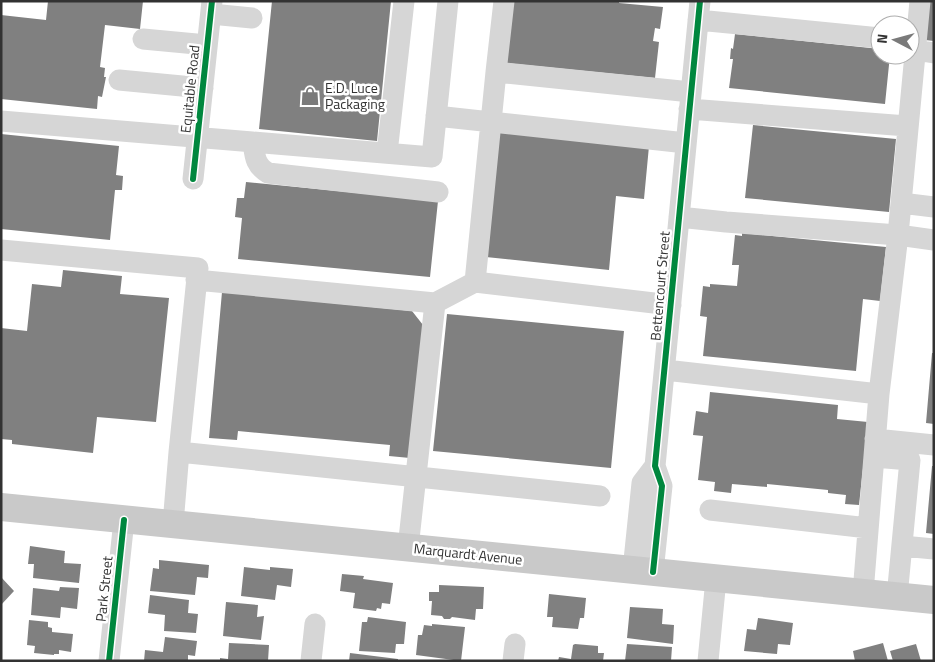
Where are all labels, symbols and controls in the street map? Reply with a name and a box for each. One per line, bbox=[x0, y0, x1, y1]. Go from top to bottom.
north arrow bbox=[870, 15, 920, 65]
text: N bbox=[871, 33, 893, 45]
street label: Equitable Road bbox=[174, 44, 205, 134]
place label: E.D. Luce Packaging bbox=[325, 77, 385, 114]
shop icon: E.D. Luce Packaging bbox=[299, 85, 321, 107]
street label: Bettencourt Street bbox=[644, 230, 675, 342]
street label: Marquardt Avenue bbox=[413, 537, 523, 570]
street label: Park Street bbox=[90, 555, 117, 623]

